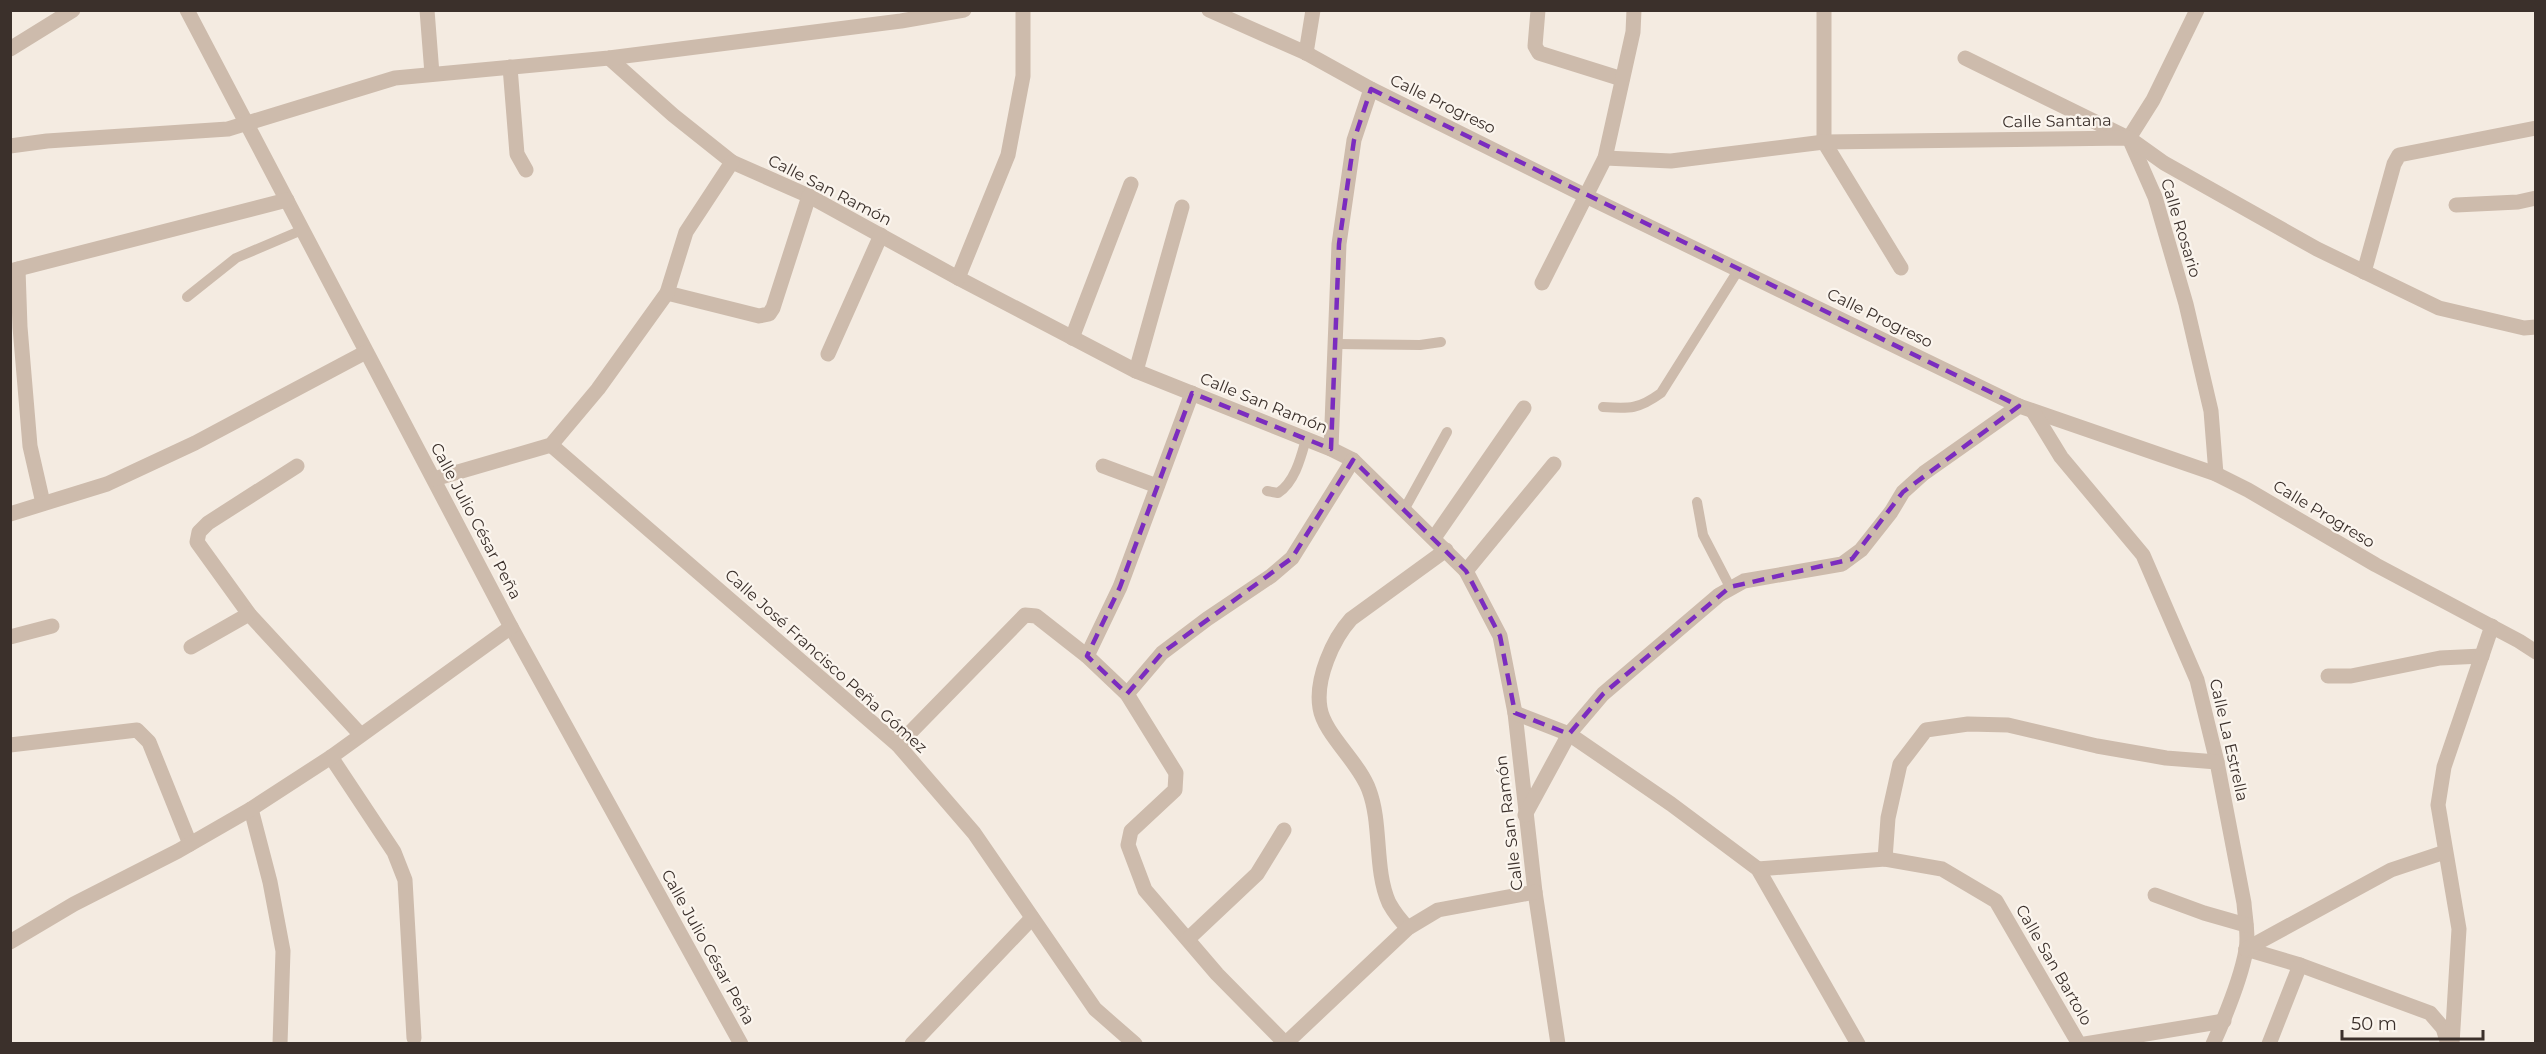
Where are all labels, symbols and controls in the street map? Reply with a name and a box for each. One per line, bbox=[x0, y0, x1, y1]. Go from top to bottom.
street label: Calle Progreso bbox=[1387, 70, 1499, 138]
street label: Calle Santana bbox=[2002, 111, 2112, 131]
street label: Calle San Ramón bbox=[765, 151, 895, 229]
street label: Calle Rosario bbox=[2157, 176, 2205, 280]
street label: Calle Progreso bbox=[1824, 284, 1936, 352]
street label: Calle San Ramón bbox=[1197, 369, 1331, 437]
street label: Calle Julio César Peña bbox=[427, 440, 525, 602]
street label: Calle Progreso bbox=[2270, 476, 2378, 552]
street label: Calle José Francisco Peña Gómez bbox=[721, 565, 931, 757]
street label: Calle La Estrella bbox=[2206, 677, 2252, 803]
street label: Calle San Ramón bbox=[1491, 754, 1527, 892]
street label: Calle Julio César Peña bbox=[657, 866, 759, 1028]
street label: Calle San Bartolo bbox=[2012, 901, 2096, 1029]
scale bar bbox=[2342, 1003, 2483, 1041]
text: 50 m bbox=[2351, 1013, 2397, 1035]

